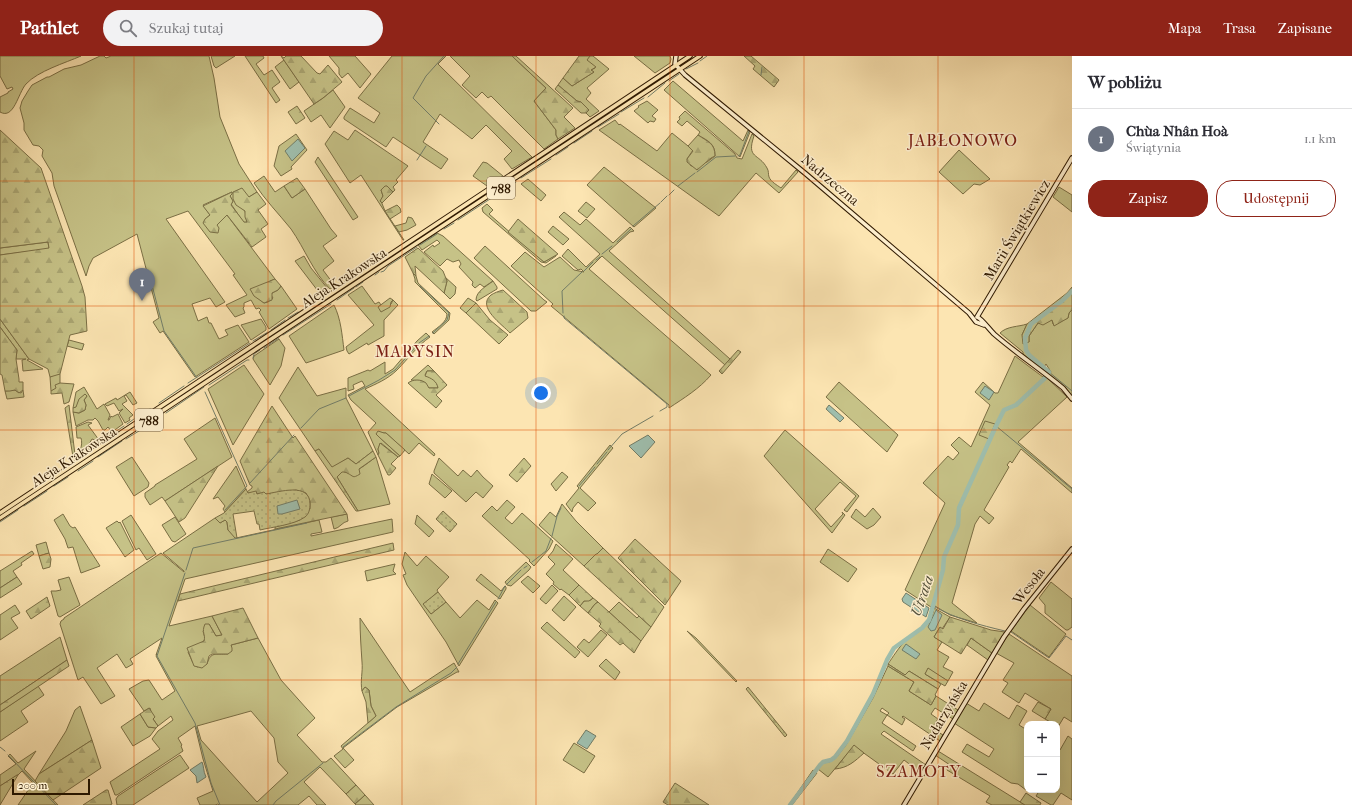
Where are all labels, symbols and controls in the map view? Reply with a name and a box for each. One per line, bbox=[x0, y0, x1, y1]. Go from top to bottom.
search box bbox=[103, 10, 383, 46]
text: Pathlet bbox=[20, 17, 79, 39]
icon: search bbox=[117, 17, 139, 39]
text: Szukaj tutaj bbox=[149, 19, 223, 37]
text: Mapa bbox=[1168, 20, 1201, 37]
text: Trasa bbox=[1223, 20, 1256, 37]
text: Zapisane bbox=[1278, 20, 1332, 37]
text: W pobliżu bbox=[1088, 72, 1162, 92]
text: Chùa Nhân Hoà bbox=[1126, 122, 1228, 140]
district label: JABŁONOWO bbox=[906, 131, 1018, 150]
text: 1 bbox=[1099, 131, 1103, 146]
text: 1.1 km bbox=[1304, 131, 1336, 146]
text: Świątynia bbox=[1126, 140, 1181, 155]
street label: Nadrzeczna bbox=[798, 151, 863, 209]
street label: Marii Świątkiewicz bbox=[979, 176, 1054, 283]
road number: 788 bbox=[487, 177, 515, 199]
button: Zapisz bbox=[1088, 180, 1208, 217]
button: Udostępnij bbox=[1216, 180, 1336, 217]
street label: Aleja Krakowska bbox=[297, 244, 390, 312]
pin: 1 bbox=[129, 268, 155, 301]
district label: MARYSIN bbox=[375, 342, 455, 361]
your location bbox=[531, 383, 551, 403]
road number: 788 bbox=[135, 409, 163, 431]
street label: Aleja Krakowska bbox=[27, 423, 120, 491]
street label: Wesoła bbox=[1009, 564, 1049, 609]
water label: Utrata bbox=[907, 573, 937, 619]
street label: Nadarzyńska bbox=[917, 677, 971, 753]
map controls bbox=[1024, 721, 1060, 793]
button: + bbox=[1024, 721, 1060, 757]
button: − bbox=[1024, 757, 1060, 793]
district label: SZAMOTY bbox=[876, 762, 962, 781]
scale bar bbox=[12, 777, 90, 796]
text: 200 m bbox=[18, 779, 47, 792]

